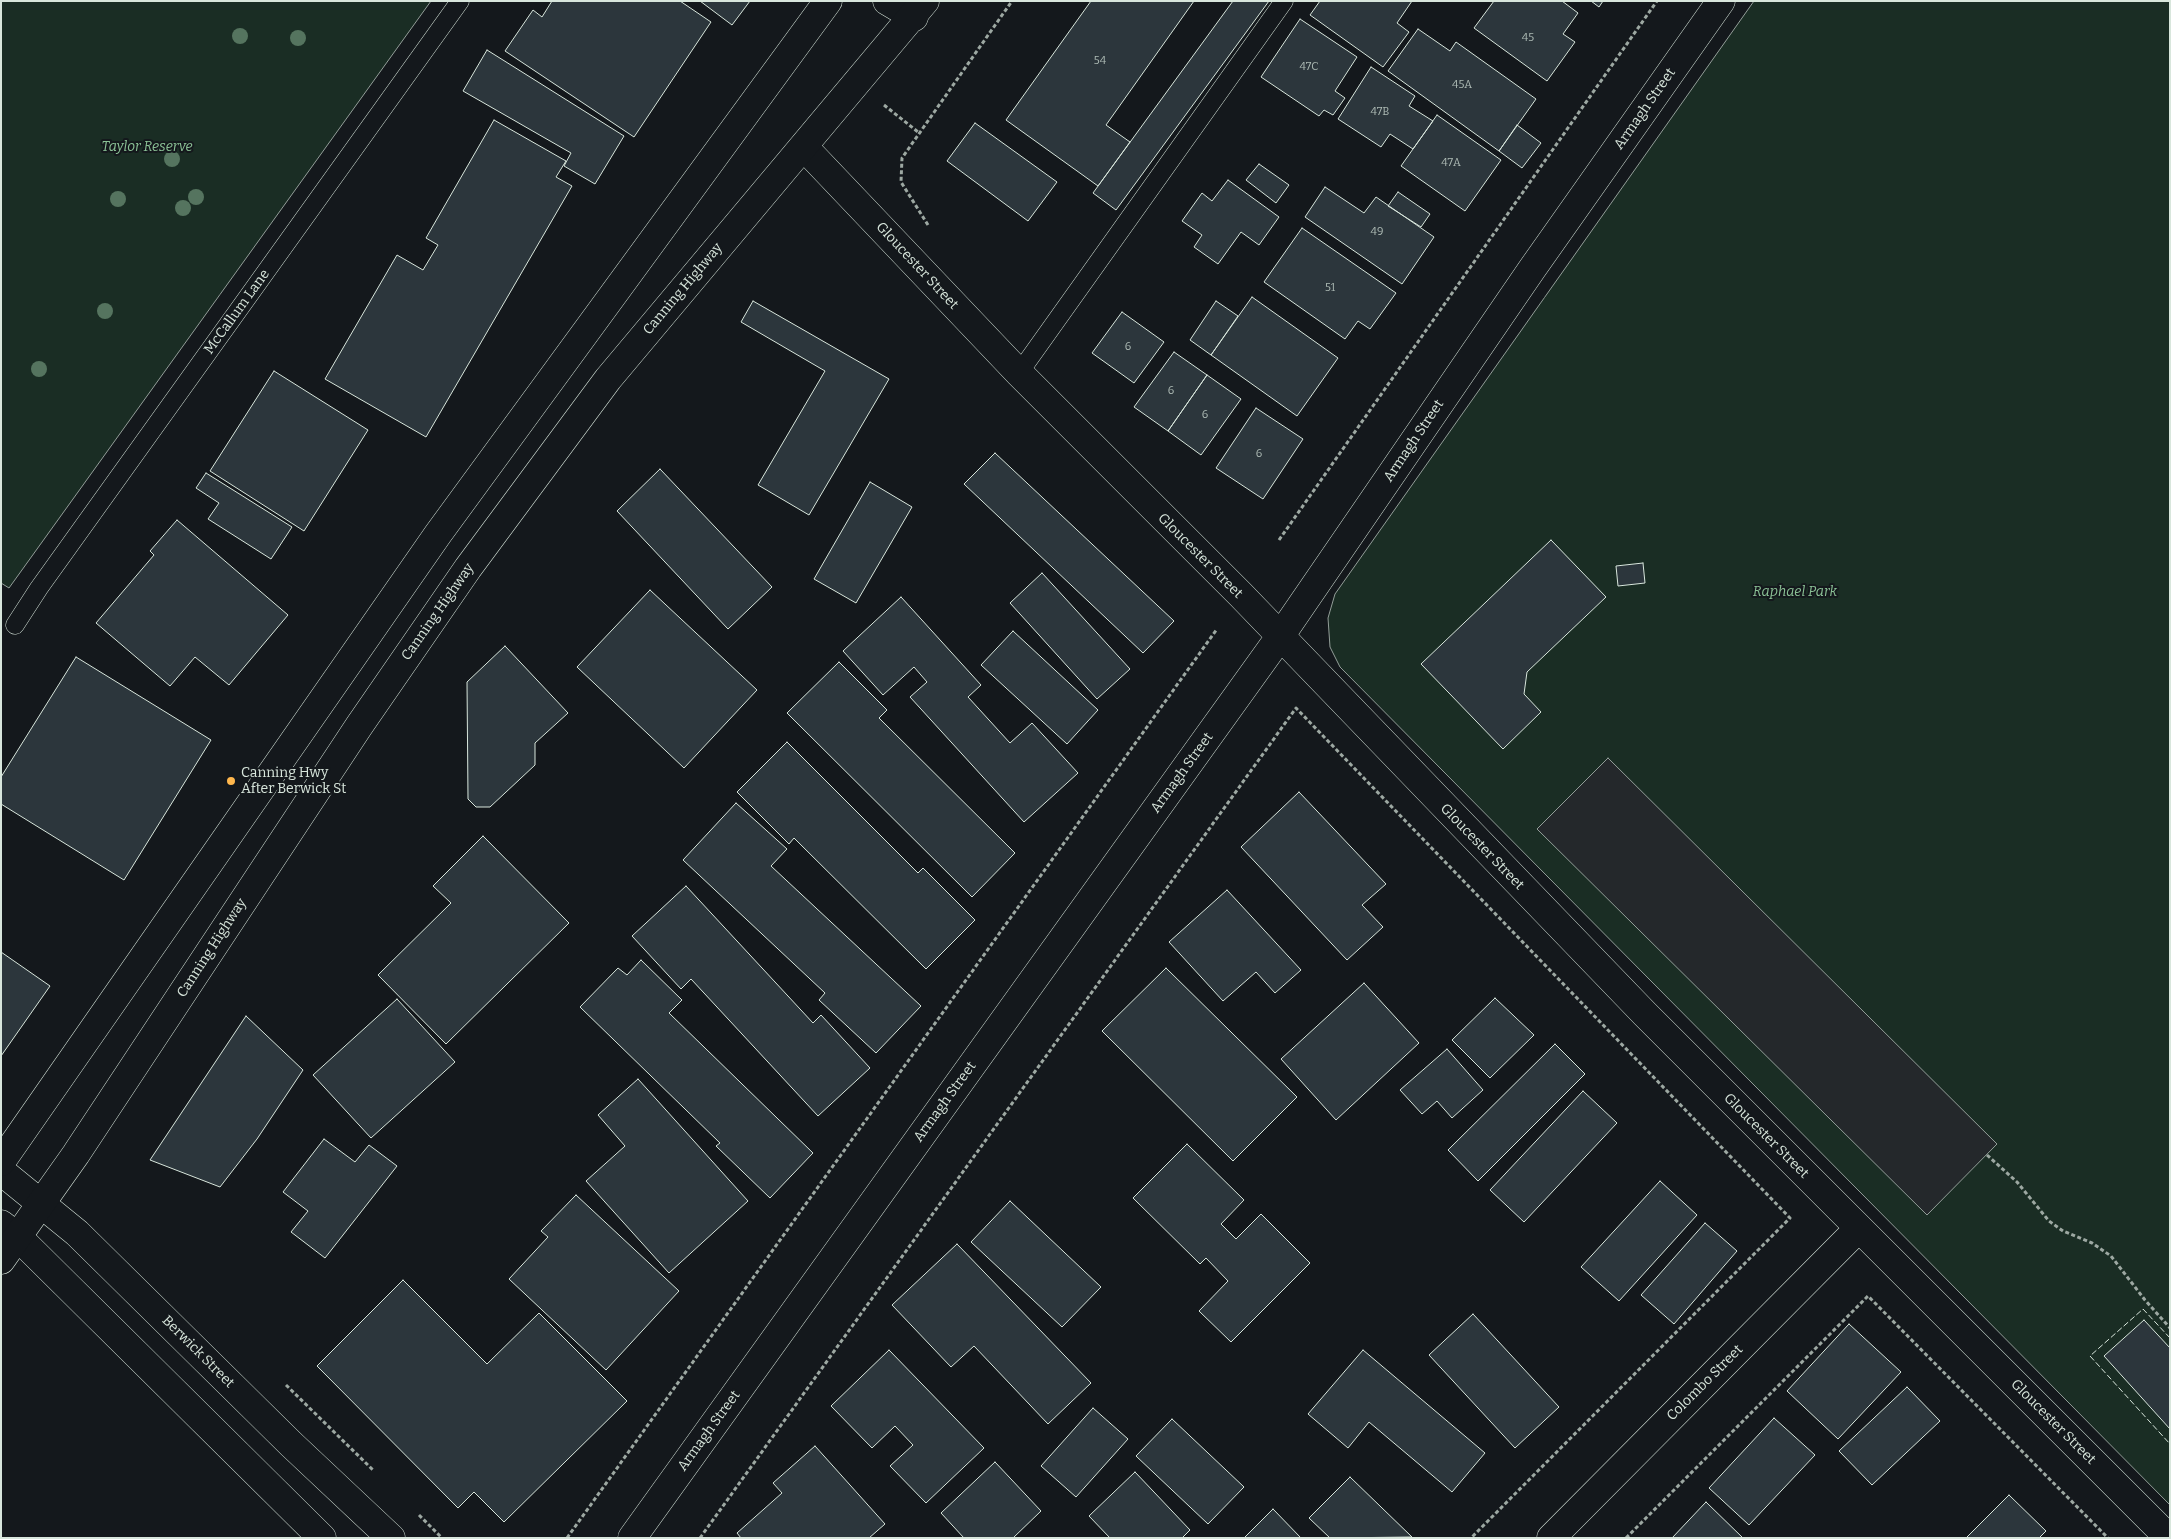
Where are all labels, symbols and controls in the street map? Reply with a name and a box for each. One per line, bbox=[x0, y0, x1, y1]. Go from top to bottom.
house number: 45 bbox=[1522, 31, 1534, 45]
house number: 54 bbox=[1094, 54, 1106, 68]
house number: 47C bbox=[1300, 60, 1318, 74]
street label: Armagh Street bbox=[1611, 65, 1679, 153]
house number: 45A bbox=[1452, 78, 1472, 92]
house number: 47B bbox=[1371, 105, 1389, 119]
park label: Taylor Reserve bbox=[101, 139, 193, 155]
house number: 47A bbox=[1441, 156, 1461, 170]
street label: Gloucester Street bbox=[872, 219, 962, 313]
house number: 49 bbox=[1371, 225, 1383, 239]
street label: Canning Highway bbox=[640, 240, 726, 338]
street label: McCallum Lane bbox=[201, 266, 273, 358]
house number: 51 bbox=[1325, 281, 1335, 295]
house number: 6 bbox=[1125, 340, 1131, 354]
house number: 6 bbox=[1168, 384, 1174, 398]
street label: Armagh Street bbox=[1380, 397, 1448, 485]
house number: 6 bbox=[1202, 408, 1208, 422]
house number: 6 bbox=[1256, 447, 1262, 461]
street label: Gloucester Street bbox=[1154, 510, 1246, 602]
street label: Canning Highway bbox=[398, 560, 478, 664]
park label: Raphael Park bbox=[1753, 584, 1837, 600]
street label: Armagh Street bbox=[1147, 729, 1217, 817]
place label: Canning Hwy After Berwick St bbox=[241, 765, 346, 798]
marker: Canning Hwy After Berwick St bbox=[225, 775, 237, 787]
street label: Gloucester Street bbox=[1437, 800, 1527, 894]
street label: Canning Highway bbox=[174, 895, 250, 1001]
street label: Armagh Street bbox=[910, 1058, 980, 1146]
street label: Gloucester Street bbox=[1720, 1090, 1812, 1182]
street label: Berwick Street bbox=[158, 1312, 238, 1392]
street label: Colombo Street bbox=[1663, 1341, 1747, 1425]
street label: Gloucester Street bbox=[2007, 1376, 2099, 1468]
street label: Armagh Street bbox=[674, 1387, 744, 1475]

